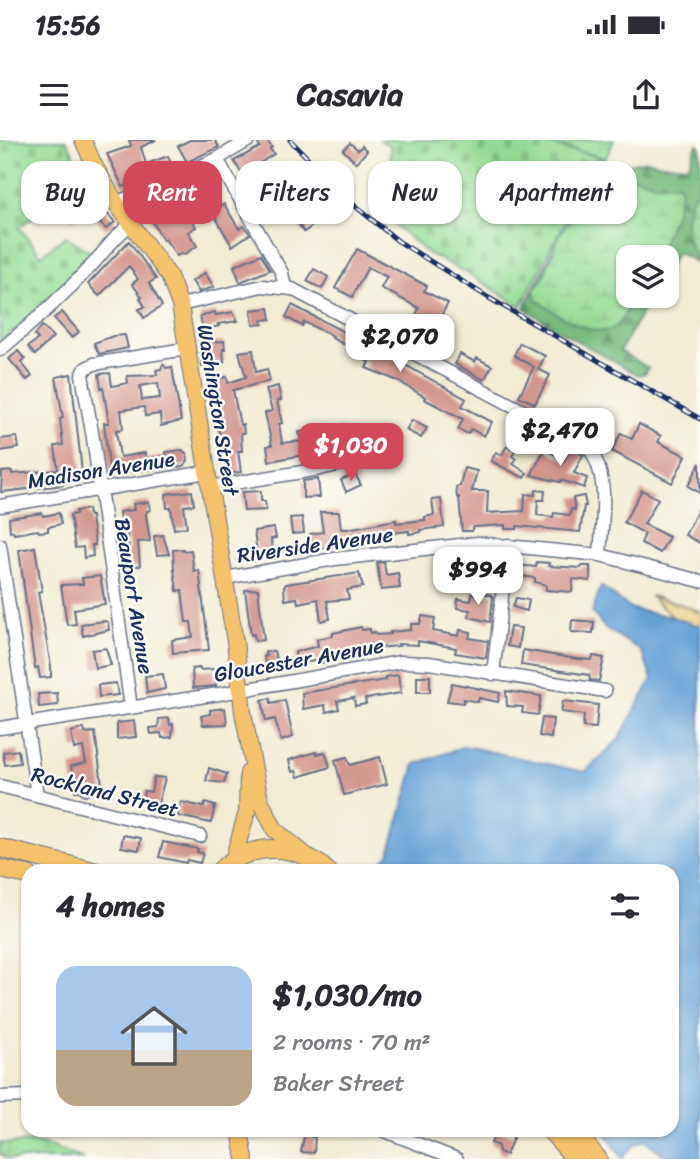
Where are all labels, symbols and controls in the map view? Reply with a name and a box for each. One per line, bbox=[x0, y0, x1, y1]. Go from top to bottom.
text: 15:56 bbox=[35, 2, 101, 48]
text: Casavia bbox=[297, 66, 403, 123]
icon: menu bbox=[35, 76, 73, 114]
icon: share bbox=[627, 76, 665, 114]
chip: Buy bbox=[21, 161, 109, 224]
chip: Rent bbox=[123, 161, 222, 224]
chip: Filters bbox=[236, 161, 354, 224]
chip: New bbox=[368, 161, 462, 224]
chip: Apartment bbox=[476, 161, 637, 224]
map controls bbox=[616, 245, 679, 308]
button: layers bbox=[616, 245, 679, 308]
pin: $2,070 bbox=[343, 314, 457, 374]
text: $2,070 bbox=[361, 316, 439, 357]
street label: Washington Street bbox=[186, 322, 251, 500]
pin: $2,470 bbox=[503, 408, 617, 468]
text: $2,470 bbox=[522, 410, 598, 451]
pin: $1,030 bbox=[294, 424, 408, 483]
text: $1,030 bbox=[314, 425, 388, 466]
street label: Madison Avenue bbox=[25, 440, 177, 500]
street label: Beauport Avenue bbox=[103, 515, 165, 677]
street label: Riverside Avenue bbox=[235, 515, 396, 575]
pin: $994 bbox=[437, 547, 519, 607]
text: $994 bbox=[449, 549, 507, 590]
street label: Gloucester Avenue bbox=[211, 626, 387, 694]
street label: Rockland Street bbox=[27, 755, 183, 829]
text: 4 homes bbox=[56, 879, 164, 933]
icon: filters bbox=[606, 887, 644, 925]
text: $1,030/mo bbox=[273, 968, 422, 1022]
icon: home bbox=[112, 994, 196, 1078]
text: 2 rooms · 70 m² bbox=[273, 1022, 431, 1063]
text: Baker Street bbox=[273, 1063, 405, 1104]

